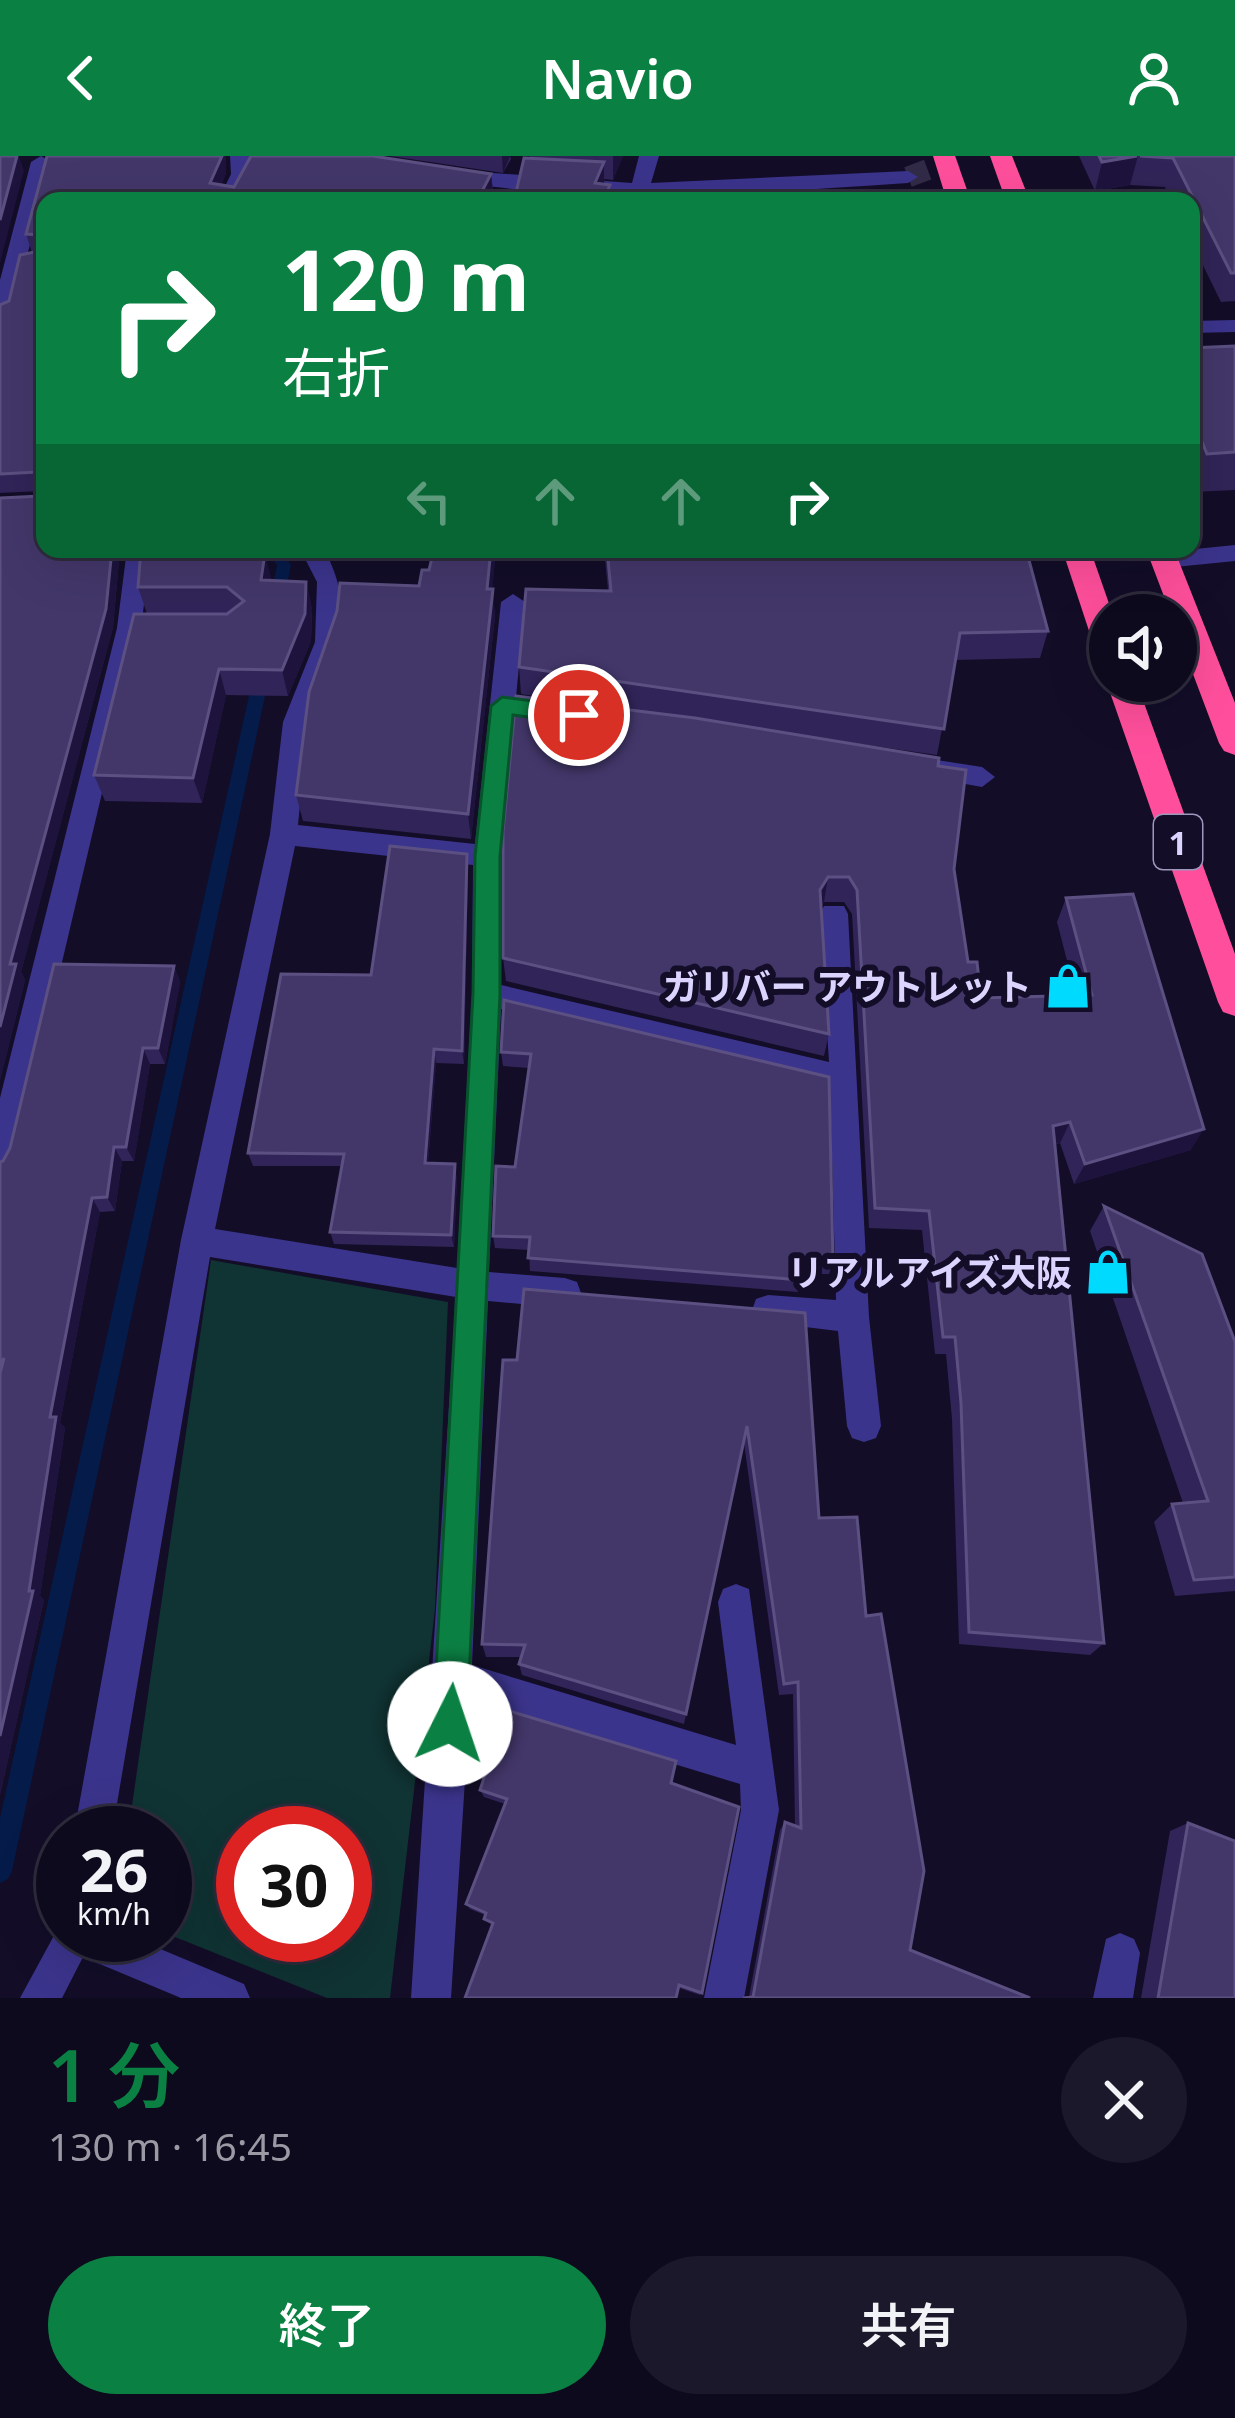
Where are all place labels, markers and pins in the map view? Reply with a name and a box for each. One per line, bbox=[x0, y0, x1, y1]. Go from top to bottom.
pin bbox=[528, 664, 630, 766]
shop icon: ガリバー アウトレット bbox=[1043, 961, 1093, 1011]
place label: ガリバー アウトレット bbox=[663, 962, 1032, 1011]
shop icon: リアルアイズ大阪 bbox=[1083, 1247, 1133, 1297]
place label: リアルアイズ大阪 bbox=[787, 1248, 1072, 1297]

